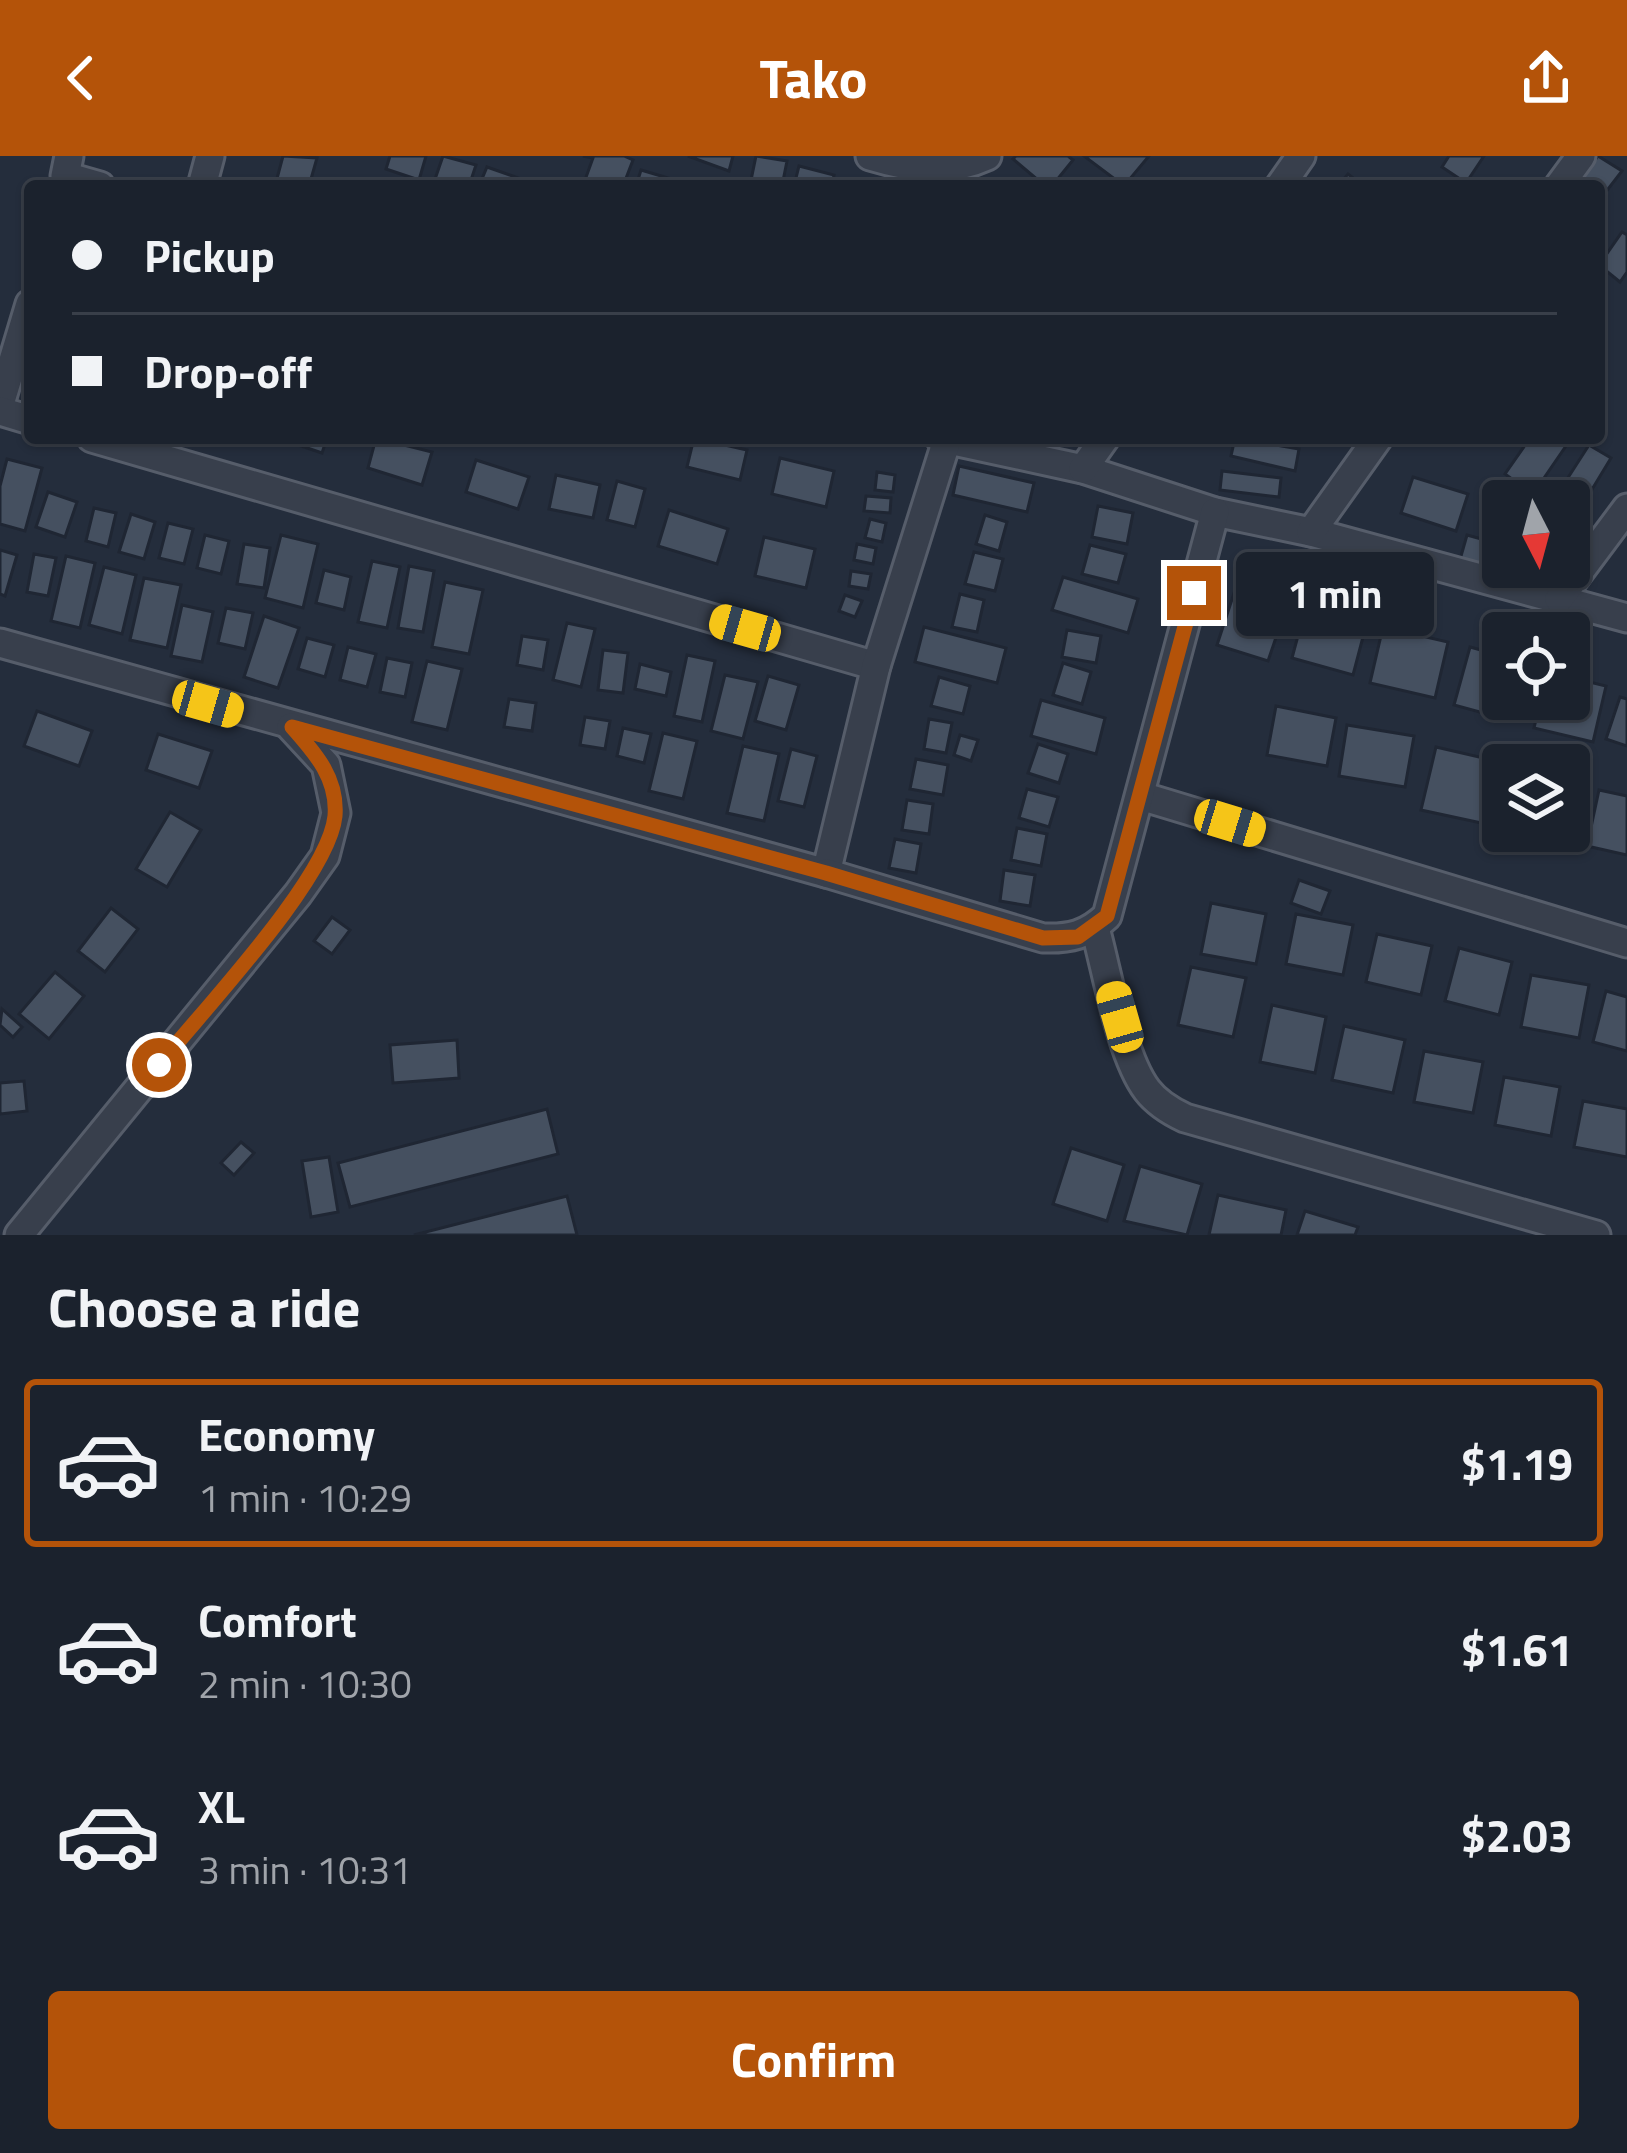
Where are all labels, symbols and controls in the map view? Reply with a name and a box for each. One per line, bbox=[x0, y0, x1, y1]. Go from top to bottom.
text: Tako bbox=[759, 37, 868, 119]
icon: back bbox=[48, 45, 114, 111]
icon: share bbox=[1513, 45, 1579, 111]
text: Pickup bbox=[144, 221, 275, 289]
text: Drop-off bbox=[144, 337, 312, 405]
north arrow bbox=[1482, 480, 1590, 588]
map controls bbox=[1482, 480, 1590, 852]
callout: 1 min bbox=[1236, 551, 1434, 635]
text: 1 min bbox=[1288, 564, 1382, 623]
route end bbox=[1167, 566, 1221, 620]
car bbox=[705, 601, 785, 655]
button: locate bbox=[1482, 612, 1590, 720]
car bbox=[168, 677, 248, 731]
button: layers bbox=[1482, 744, 1590, 852]
car bbox=[1190, 795, 1270, 851]
car bbox=[1093, 977, 1147, 1057]
route start bbox=[132, 1038, 186, 1092]
text: Choose a ride bbox=[48, 1266, 360, 1348]
text: Economy bbox=[198, 1400, 375, 1468]
icon: car bbox=[54, 1409, 162, 1517]
text: $1.19 bbox=[1461, 1429, 1573, 1497]
text: 1 min · 10:29 bbox=[198, 1468, 412, 1527]
text: Comfort bbox=[198, 1586, 357, 1654]
icon: car bbox=[54, 1595, 162, 1703]
text: $1.61 bbox=[1461, 1615, 1573, 1683]
text: 2 min · 10:30 bbox=[198, 1654, 412, 1713]
text: XL bbox=[198, 1772, 245, 1840]
icon: car bbox=[54, 1781, 162, 1889]
text: $2.03 bbox=[1461, 1801, 1573, 1869]
text: 3 min · 10:31 bbox=[198, 1840, 412, 1899]
button: Confirm bbox=[48, 1991, 1579, 2129]

